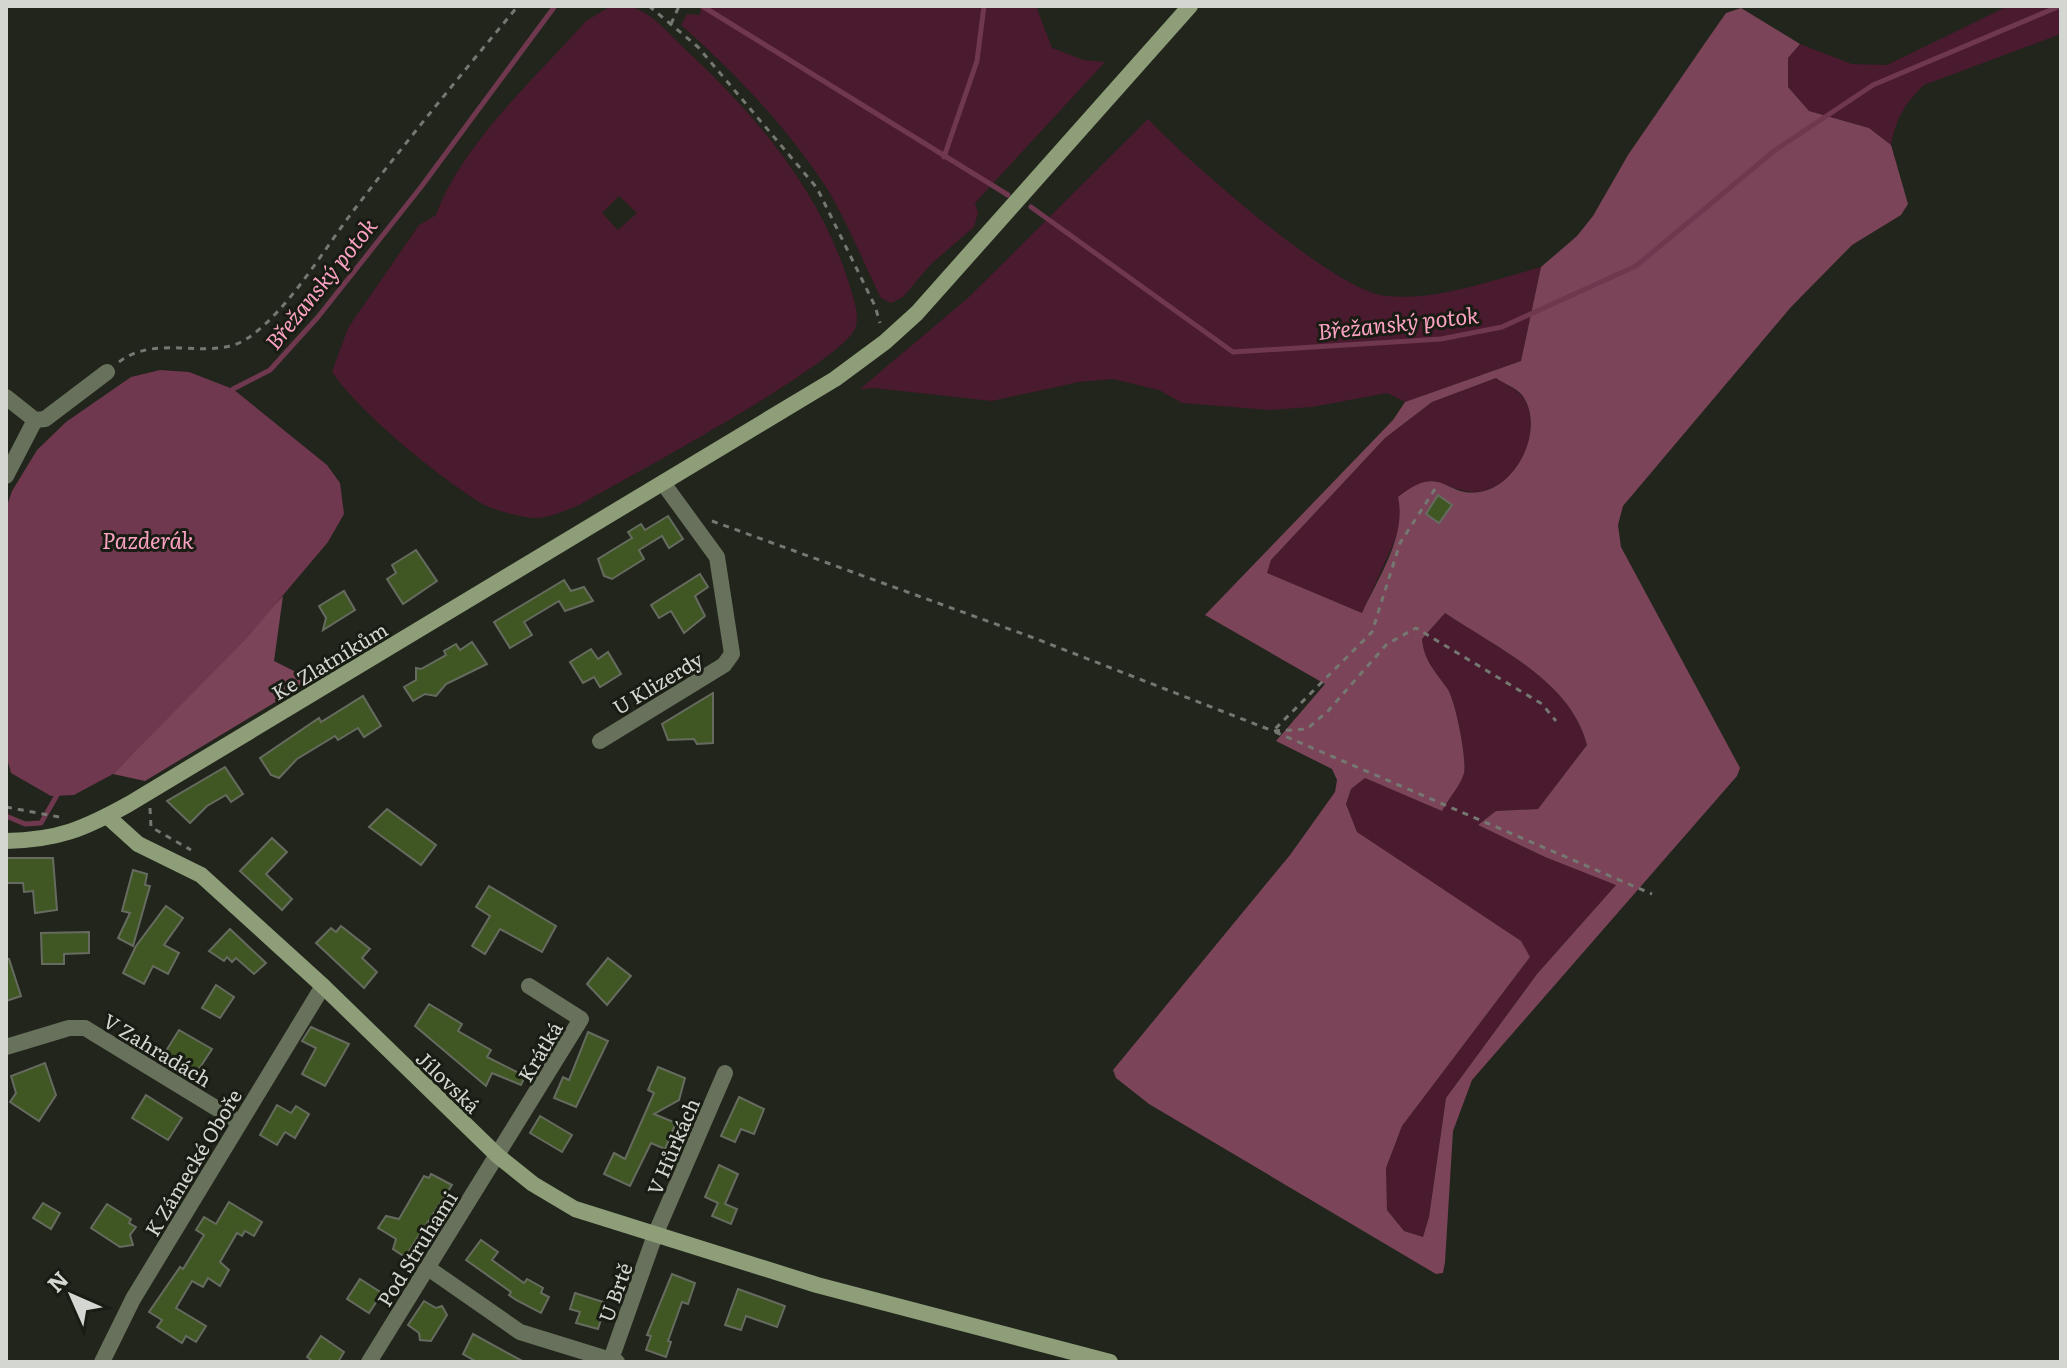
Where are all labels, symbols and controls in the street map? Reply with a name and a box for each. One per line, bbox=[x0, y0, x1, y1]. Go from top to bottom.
water label: Břežanský potok bbox=[256, 210, 384, 356]
water label: Břežanský potok bbox=[1316, 297, 1480, 347]
water label: Pazderák bbox=[102, 523, 194, 556]
street label: Ke Zlatníkům bbox=[265, 613, 393, 707]
street label: U Klizerdy bbox=[606, 643, 708, 721]
street label: V Zahradách bbox=[98, 1005, 218, 1093]
street label: Krátká bbox=[509, 1015, 569, 1087]
street label: Jílovská bbox=[410, 1043, 488, 1119]
street label: K Zámecké Oboře bbox=[136, 1083, 248, 1241]
street label: V Hůrkách bbox=[638, 1093, 706, 1199]
street label: Pod Struhami bbox=[368, 1184, 464, 1312]
north arrow bbox=[32, 1256, 112, 1336]
street label: U Brtě bbox=[589, 1258, 639, 1326]
text: N bbox=[39, 1263, 75, 1299]

